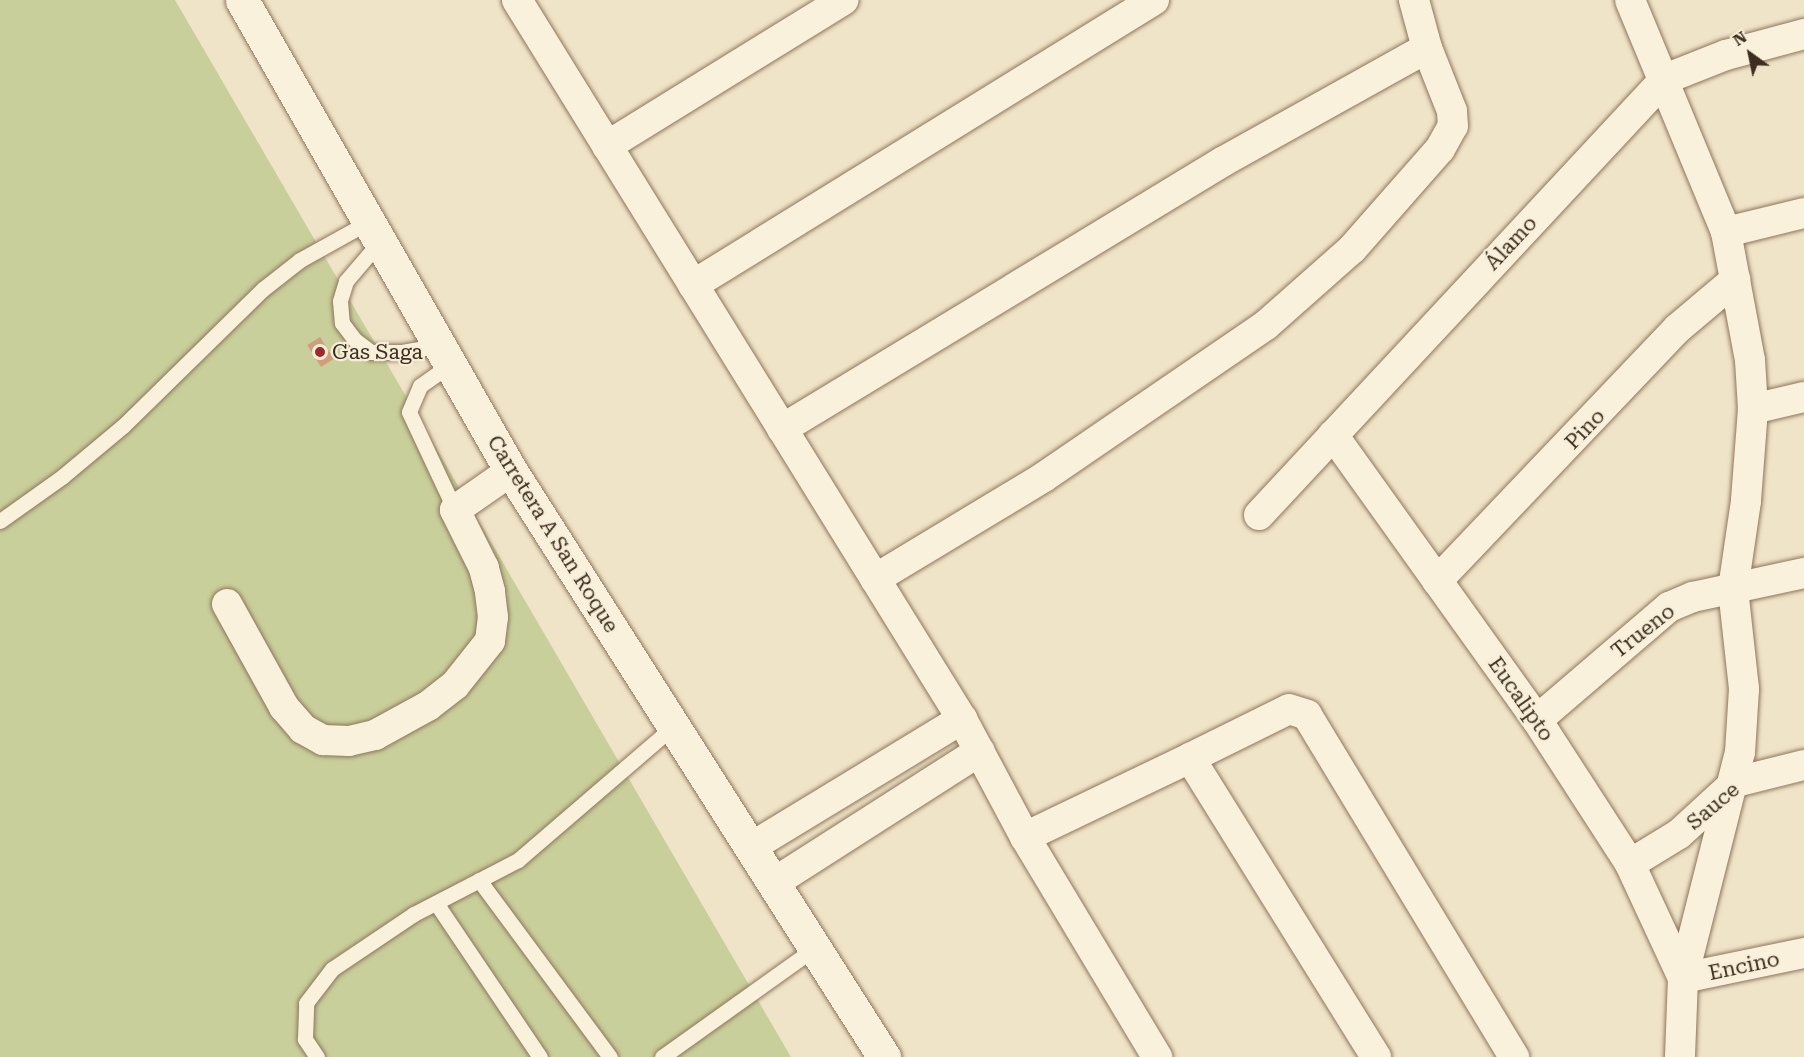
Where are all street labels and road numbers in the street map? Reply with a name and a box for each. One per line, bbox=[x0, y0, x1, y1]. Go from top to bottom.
street label: Álamo bbox=[1480, 211, 1542, 275]
street label: Pino bbox=[1560, 403, 1610, 455]
street label: Carretera A San Roque bbox=[482, 431, 624, 637]
street label: Trueno bbox=[1606, 598, 1680, 664]
street label: Eucalipto bbox=[1483, 652, 1559, 746]
street label: Sauce bbox=[1682, 777, 1744, 835]
street label: Encino bbox=[1706, 946, 1782, 986]

